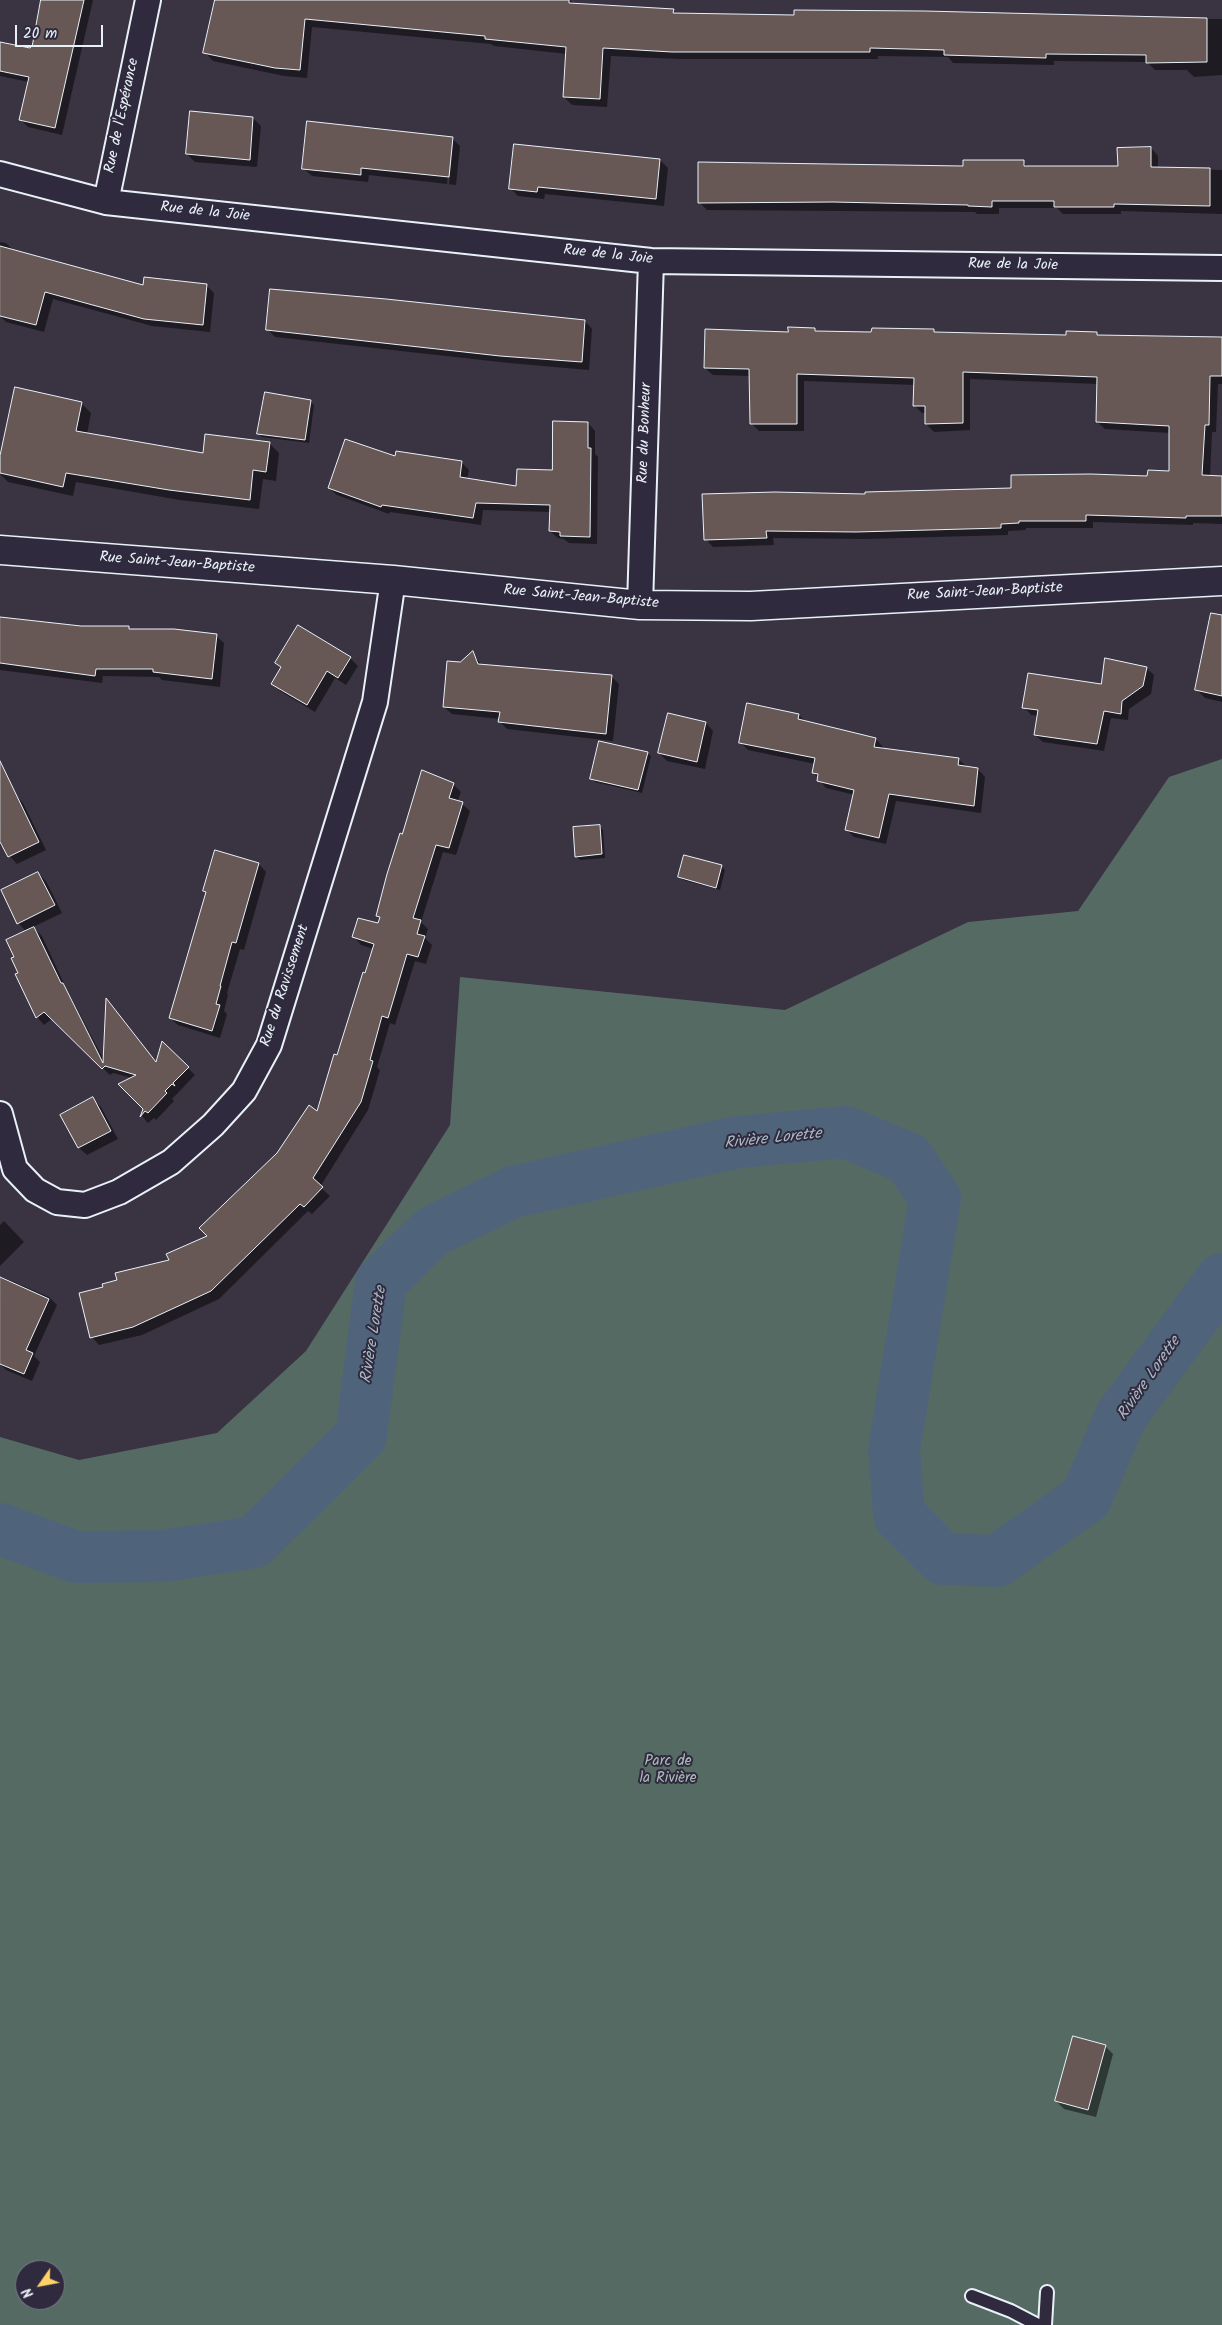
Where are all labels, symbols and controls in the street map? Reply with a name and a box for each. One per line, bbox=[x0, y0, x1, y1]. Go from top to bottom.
scale bar bbox=[18, 15, 105, 47]
text: 20 m bbox=[23, 22, 57, 46]
street label: Rue de l'Espérance bbox=[102, 57, 144, 175]
street label: Rue de la Joie bbox=[159, 199, 251, 227]
street label: Rue de la Joie bbox=[562, 242, 654, 270]
street label: Rue de la Joie bbox=[968, 256, 1058, 276]
street label: Rue du Bonheur bbox=[635, 382, 657, 484]
street label: Rue Saint-Jean-Baptiste bbox=[99, 550, 255, 578]
street label: Rue Saint-Jean-Baptiste bbox=[907, 580, 1063, 606]
street label: Rue Saint-Jean-Baptiste bbox=[503, 582, 659, 614]
street label: Rue du Ravissement bbox=[258, 923, 314, 1049]
water label: Rivière Lorette bbox=[723, 1125, 823, 1155]
water label: Rivière Lorette bbox=[358, 1285, 392, 1385]
water label: Rivière Lorette bbox=[1114, 1333, 1186, 1425]
park label: Parc de la Rivière bbox=[639, 1753, 697, 1788]
north arrow bbox=[15, 2260, 65, 2310]
text: N bbox=[17, 2283, 40, 2302]

